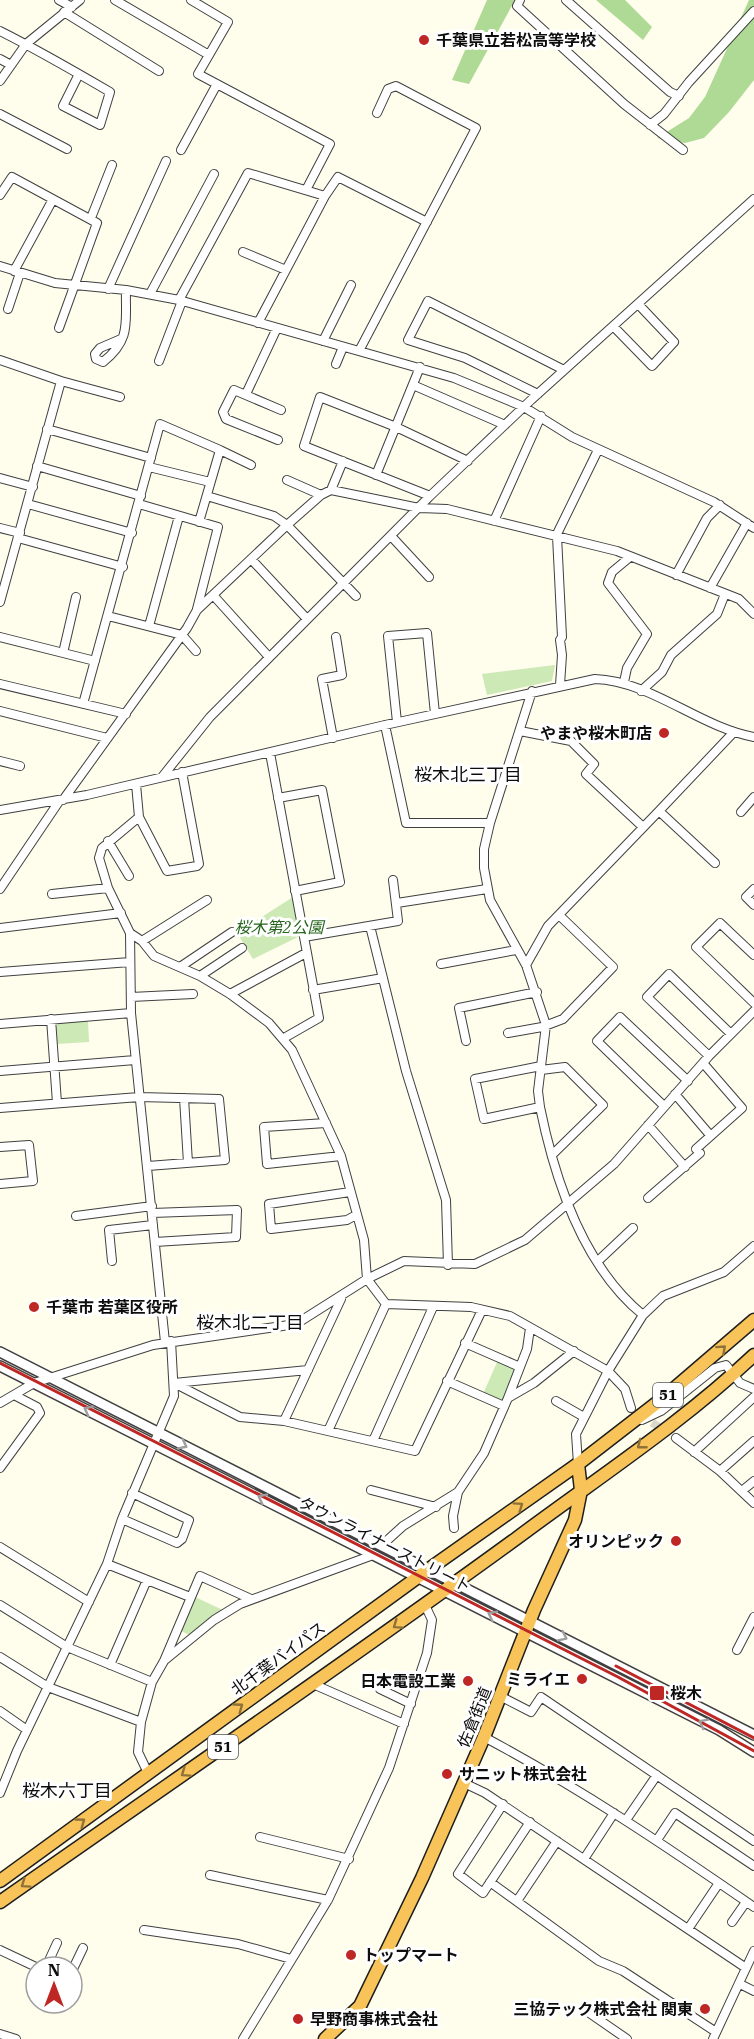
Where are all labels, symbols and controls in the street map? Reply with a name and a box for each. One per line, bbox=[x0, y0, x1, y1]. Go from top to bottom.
place label: 千葉県立若松高等学校 bbox=[436, 30, 596, 50]
marker: 千葉県立若松高等学校 bbox=[417, 33, 431, 47]
place label: やまや桜木町店 bbox=[540, 723, 652, 743]
marker: やまや桜木町店 bbox=[657, 726, 671, 740]
district label: 桜木北三丁目 bbox=[414, 763, 522, 786]
park label: 桜木第2公園 bbox=[235, 917, 325, 937]
place label: 千葉市 若葉区役所 bbox=[46, 1297, 178, 1317]
marker: 千葉市 若葉区役所 bbox=[27, 1300, 41, 1314]
district label: 桜木北二丁目 bbox=[196, 1311, 304, 1334]
one-way arrow bbox=[715, 1345, 726, 1356]
road number: 51 bbox=[653, 1383, 683, 1407]
one-way arrow bbox=[83, 1406, 94, 1418]
one-way arrow bbox=[177, 1437, 188, 1449]
one-way arrow bbox=[637, 1438, 648, 1449]
street label: タウンライナーストリート bbox=[295, 1492, 475, 1596]
one-way arrow bbox=[257, 1494, 268, 1506]
one-way arrow bbox=[512, 1502, 523, 1513]
place label: オリンピック bbox=[568, 1531, 664, 1551]
marker: オリンピック bbox=[669, 1534, 683, 1548]
one-way arrow bbox=[488, 1611, 498, 1622]
street label: 北千葉バイパス bbox=[227, 1617, 329, 1699]
one-way arrow bbox=[393, 1618, 404, 1629]
one-way arrow bbox=[557, 1630, 568, 1642]
place label: ミライエ bbox=[506, 1669, 570, 1689]
place label: 日本電設工業 bbox=[360, 1671, 456, 1691]
marker: ミライエ bbox=[575, 1672, 589, 1686]
marker: 日本電設工業 bbox=[461, 1674, 475, 1688]
place label: 桜木 bbox=[670, 1683, 702, 1703]
street label: 佐倉街道 bbox=[453, 1684, 495, 1750]
marker: 桜木 bbox=[648, 1684, 666, 1702]
one-way arrow bbox=[232, 1703, 243, 1714]
one-way arrow bbox=[699, 1718, 710, 1730]
road number: 51 bbox=[208, 1735, 238, 1759]
place label: サニット株式会社 bbox=[459, 1764, 587, 1784]
one-way arrow bbox=[181, 1766, 192, 1777]
marker: サニット株式会社 bbox=[440, 1767, 454, 1781]
district label: 桜木六丁目 bbox=[22, 1779, 112, 1802]
one-way arrow bbox=[75, 1818, 86, 1829]
one-way arrow bbox=[21, 1877, 32, 1888]
place label: トップマート bbox=[363, 1945, 459, 1965]
marker: トップマート bbox=[344, 1948, 358, 1962]
north arrow bbox=[24, 1955, 84, 2015]
text: N bbox=[48, 1960, 60, 1980]
place label: 三協テック株式会社 関東 bbox=[513, 1999, 693, 2019]
marker: 三協テック株式会社 関東 bbox=[698, 2002, 712, 2016]
place label: 早野商事株式会社 bbox=[310, 2009, 438, 2029]
marker: 早野商事株式会社 bbox=[291, 2012, 305, 2026]

